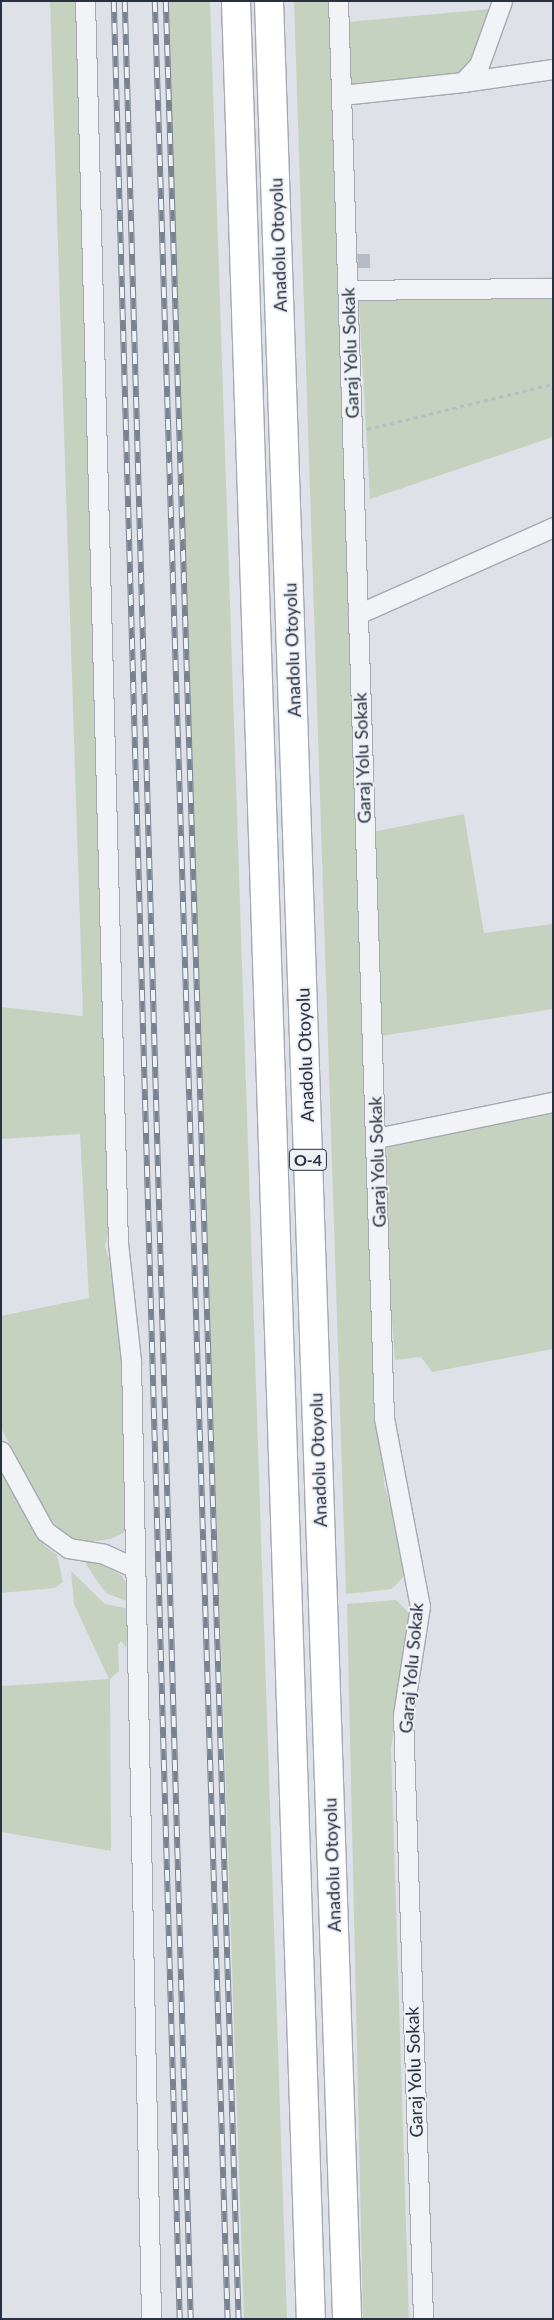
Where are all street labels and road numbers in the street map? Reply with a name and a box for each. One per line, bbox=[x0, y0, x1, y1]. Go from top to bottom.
street label: Anadolu Otoyolu bbox=[265, 177, 291, 313]
street label: Garaj Yolu Sokak bbox=[337, 287, 363, 419]
street label: Anadolu Otoyolu bbox=[279, 582, 305, 718]
street label: Garaj Yolu Sokak bbox=[349, 692, 375, 824]
street label: Anadolu Otoyolu bbox=[292, 987, 318, 1123]
street label: Garaj Yolu Sokak bbox=[364, 1096, 390, 1228]
road number: O-4 bbox=[288, 1146, 328, 1174]
street label: Anadolu Otoyolu bbox=[305, 1392, 331, 1528]
street label: Garaj Yolu Sokak bbox=[394, 1601, 428, 1735]
street label: Anadolu Otoyolu bbox=[319, 1797, 345, 1933]
street label: Garaj Yolu Sokak bbox=[401, 2006, 427, 2138]

